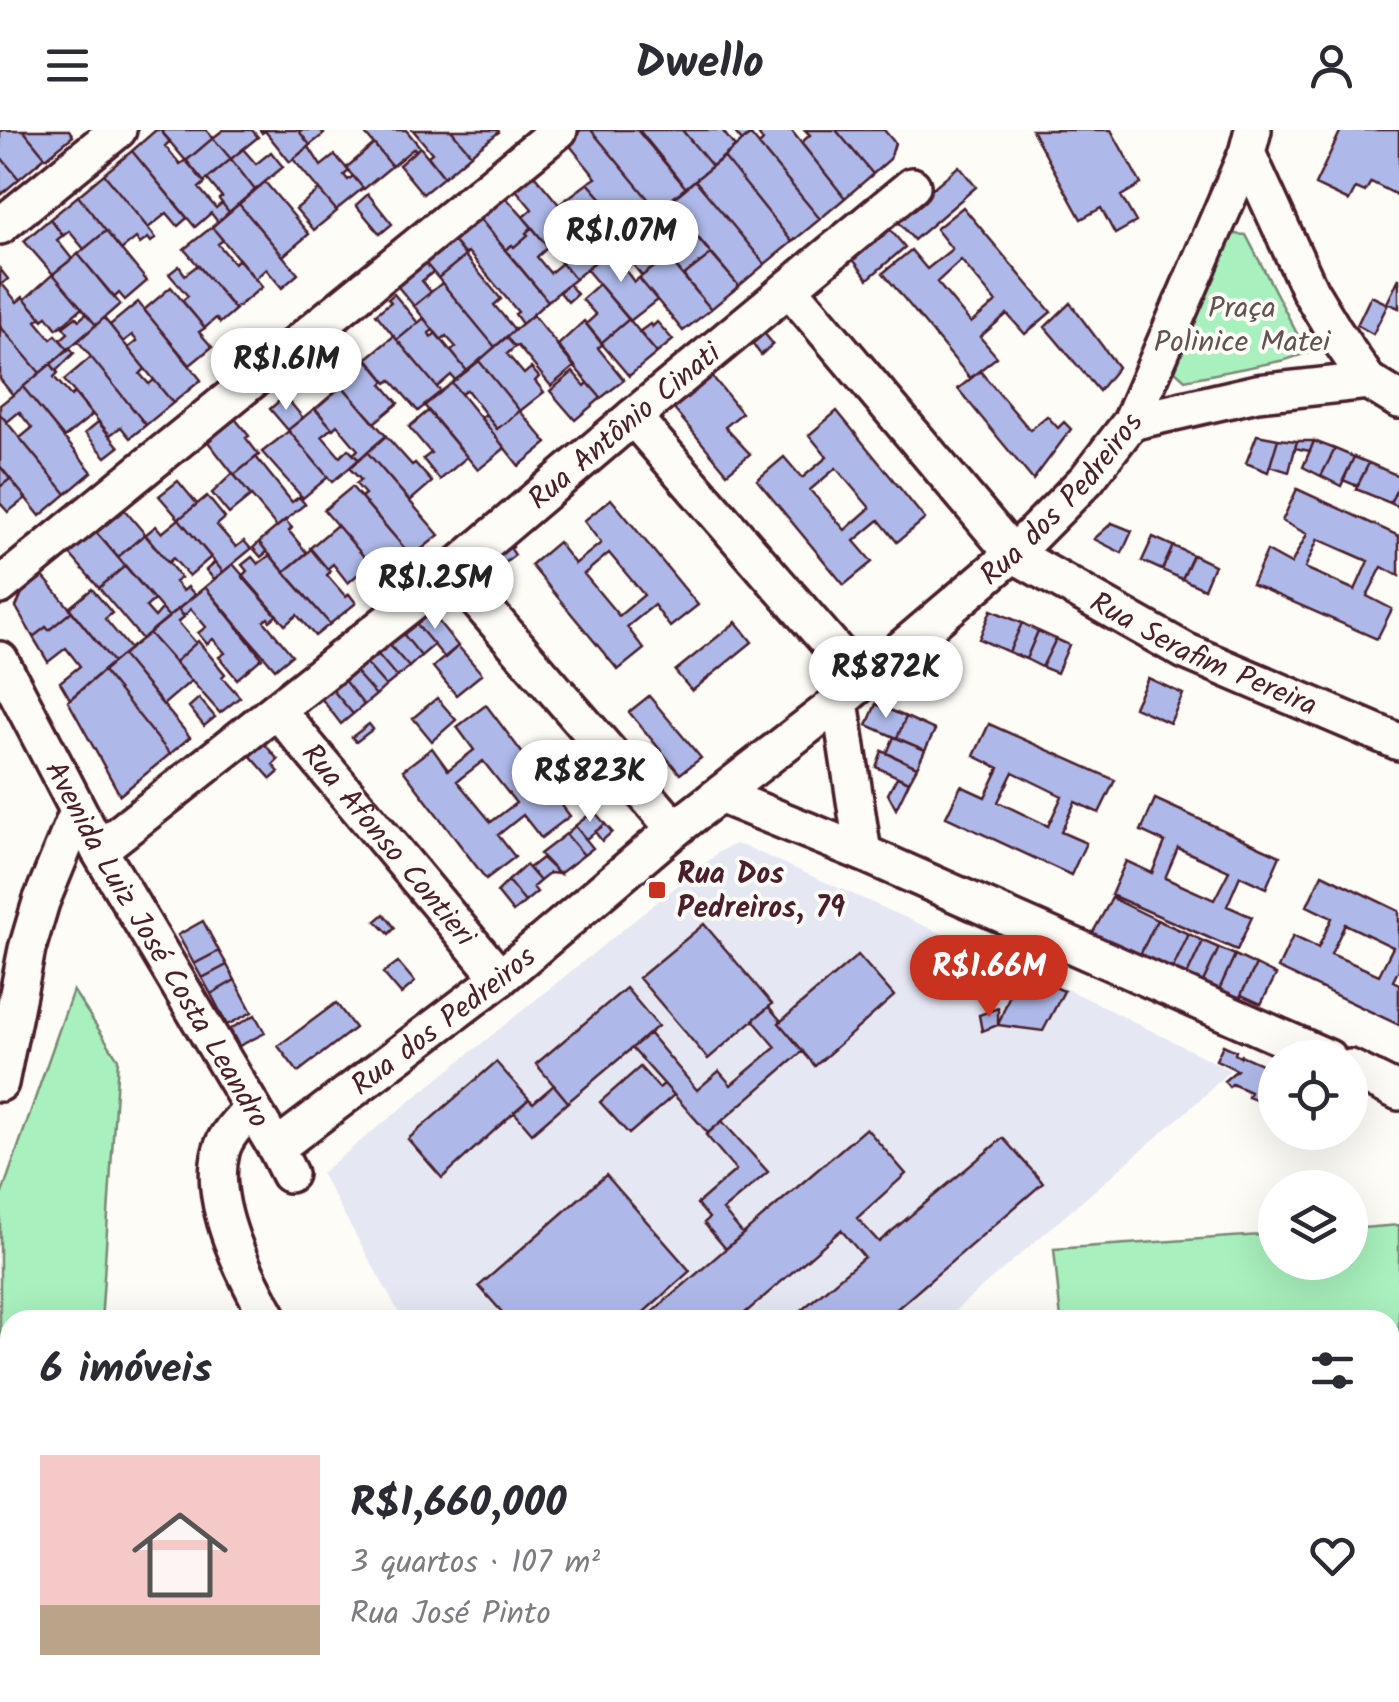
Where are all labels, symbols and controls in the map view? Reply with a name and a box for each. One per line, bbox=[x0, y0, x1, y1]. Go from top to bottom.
text: Dwello bbox=[635, 29, 764, 101]
icon: menu bbox=[40, 38, 95, 93]
icon: person bbox=[1304, 38, 1359, 93]
pin: R$1.07M bbox=[529, 200, 713, 285]
text: R$1.07M bbox=[565, 207, 677, 258]
park label: Praça Polinice Matei bbox=[1154, 285, 1332, 367]
pin: R$1.61M bbox=[194, 328, 378, 413]
street label: Rua Antônio Cinati bbox=[518, 330, 734, 523]
text: R$1.61M bbox=[233, 335, 339, 386]
street label: Rua dos Pedreiros bbox=[969, 406, 1158, 599]
pin: R$1.25M bbox=[343, 547, 527, 632]
text: R$1.25M bbox=[378, 554, 492, 605]
street label: Rua Serafim Pereira bbox=[1080, 580, 1324, 731]
pin: R$872K bbox=[805, 636, 967, 721]
text: R$872K bbox=[831, 643, 941, 694]
street label: Rua Afonso Contieri bbox=[288, 733, 488, 960]
pin: R$823K bbox=[509, 740, 671, 825]
text: R$823K bbox=[534, 747, 646, 798]
street label: Avenida Luiz José Costa Leandro bbox=[31, 753, 281, 1138]
place label: Rua Dos Pedreiros, 79 bbox=[677, 851, 845, 933]
marker: Rua Dos Pedreiros, 79 bbox=[646, 879, 668, 901]
street label: Rua dos Pedreiros bbox=[341, 935, 548, 1109]
pin: R$1.66M bbox=[897, 935, 1081, 1020]
text: R$1.66M bbox=[932, 942, 1046, 993]
map controls bbox=[1258, 1040, 1368, 1280]
button: locate bbox=[1258, 1040, 1368, 1150]
button: layers bbox=[1258, 1170, 1368, 1280]
text: 6 imóveis bbox=[40, 1337, 212, 1404]
icon: filters bbox=[1305, 1343, 1360, 1398]
text: R$1,660,000 bbox=[350, 1471, 567, 1538]
icon: home bbox=[120, 1495, 240, 1615]
icon: heart bbox=[1305, 1528, 1360, 1583]
text: 3 quartos · 107 m² bbox=[350, 1538, 600, 1589]
text: Rua José Pinto bbox=[350, 1589, 551, 1640]

